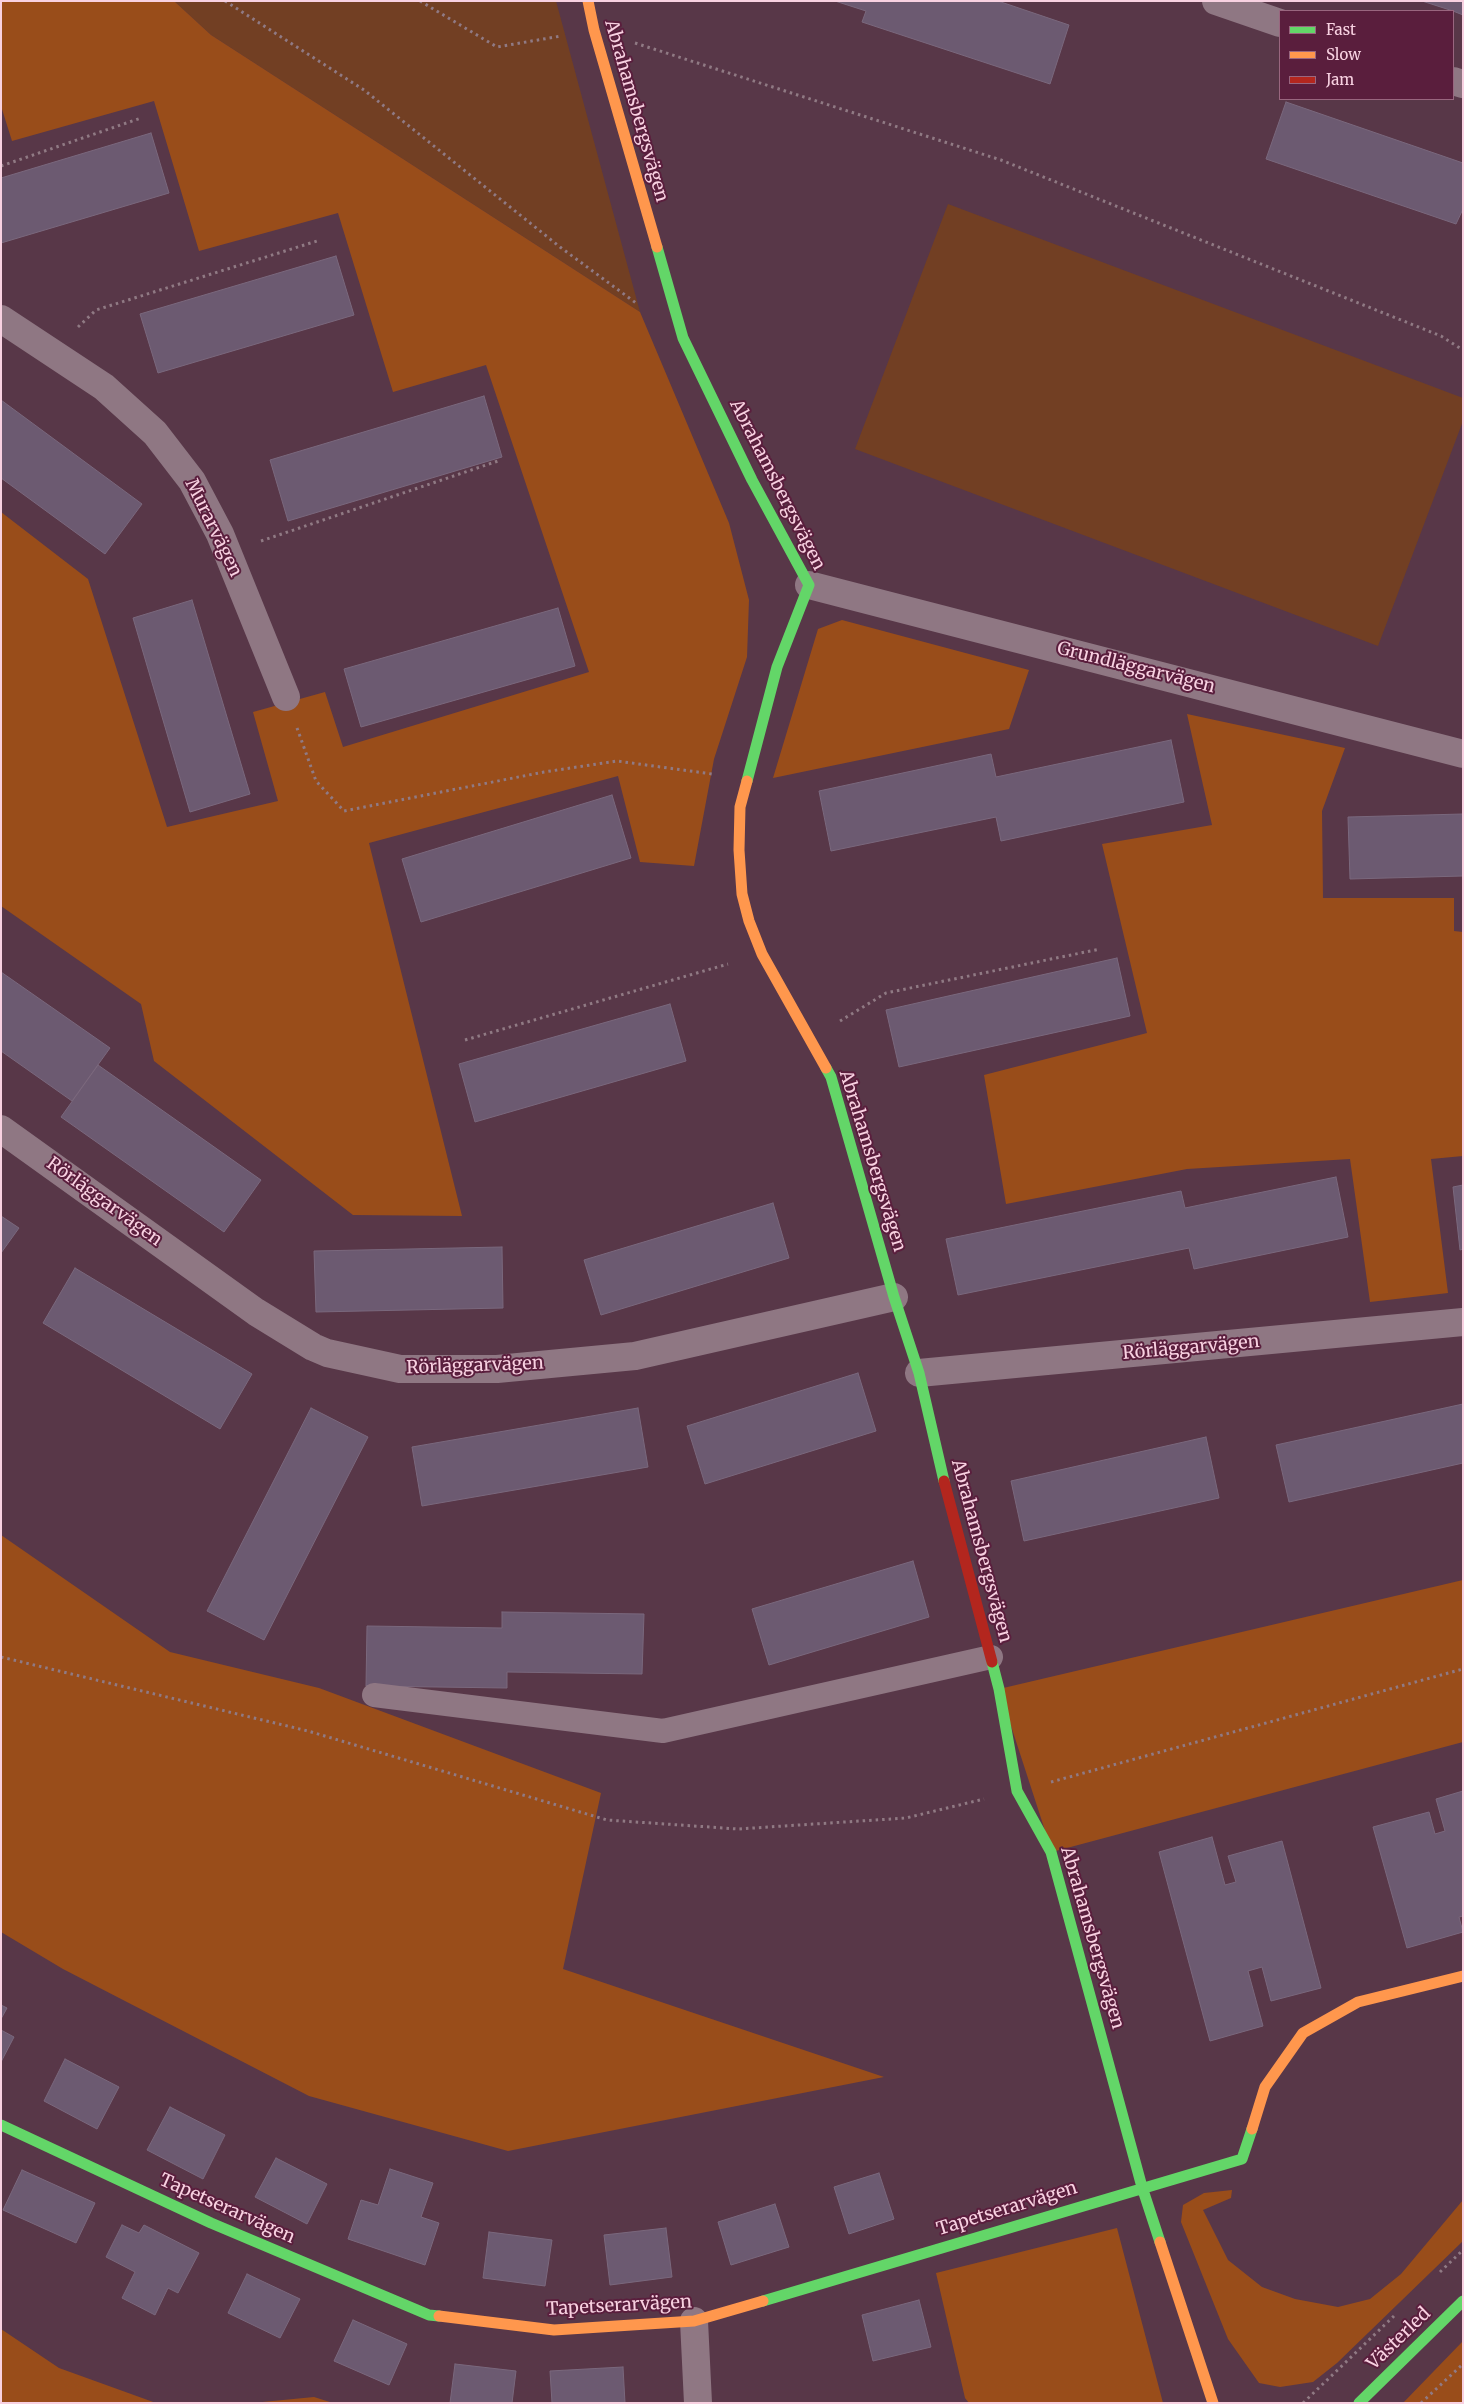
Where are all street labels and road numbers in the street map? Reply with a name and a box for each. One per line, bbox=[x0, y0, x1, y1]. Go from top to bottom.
street label: Abrahamsbergsvägen bbox=[600, 17, 672, 205]
street label: Abrahamsbergsvägen bbox=[725, 396, 829, 574]
street label: Murarvägen bbox=[180, 475, 246, 581]
street label: Grundläggarvägen bbox=[1055, 638, 1217, 698]
street label: Abrahamsbergsvägen bbox=[834, 1068, 910, 1254]
street label: Rörläggarvägen bbox=[42, 1153, 166, 1251]
street label: Rörläggarvägen bbox=[1122, 1331, 1260, 1365]
street label: Rörläggarvägen bbox=[406, 1353, 544, 1379]
street label: Abrahamsbergsvägen bbox=[946, 1457, 1016, 1645]
street label: Abrahamsbergsvägen bbox=[1056, 1844, 1128, 2032]
street label: Tapetserarvägen bbox=[156, 2169, 298, 2249]
street label: Tapetserarvägen bbox=[934, 2177, 1080, 2241]
street label: Tapetserarvägen bbox=[546, 2291, 692, 2321]
street label: Västerled bbox=[1363, 2303, 1435, 2375]

